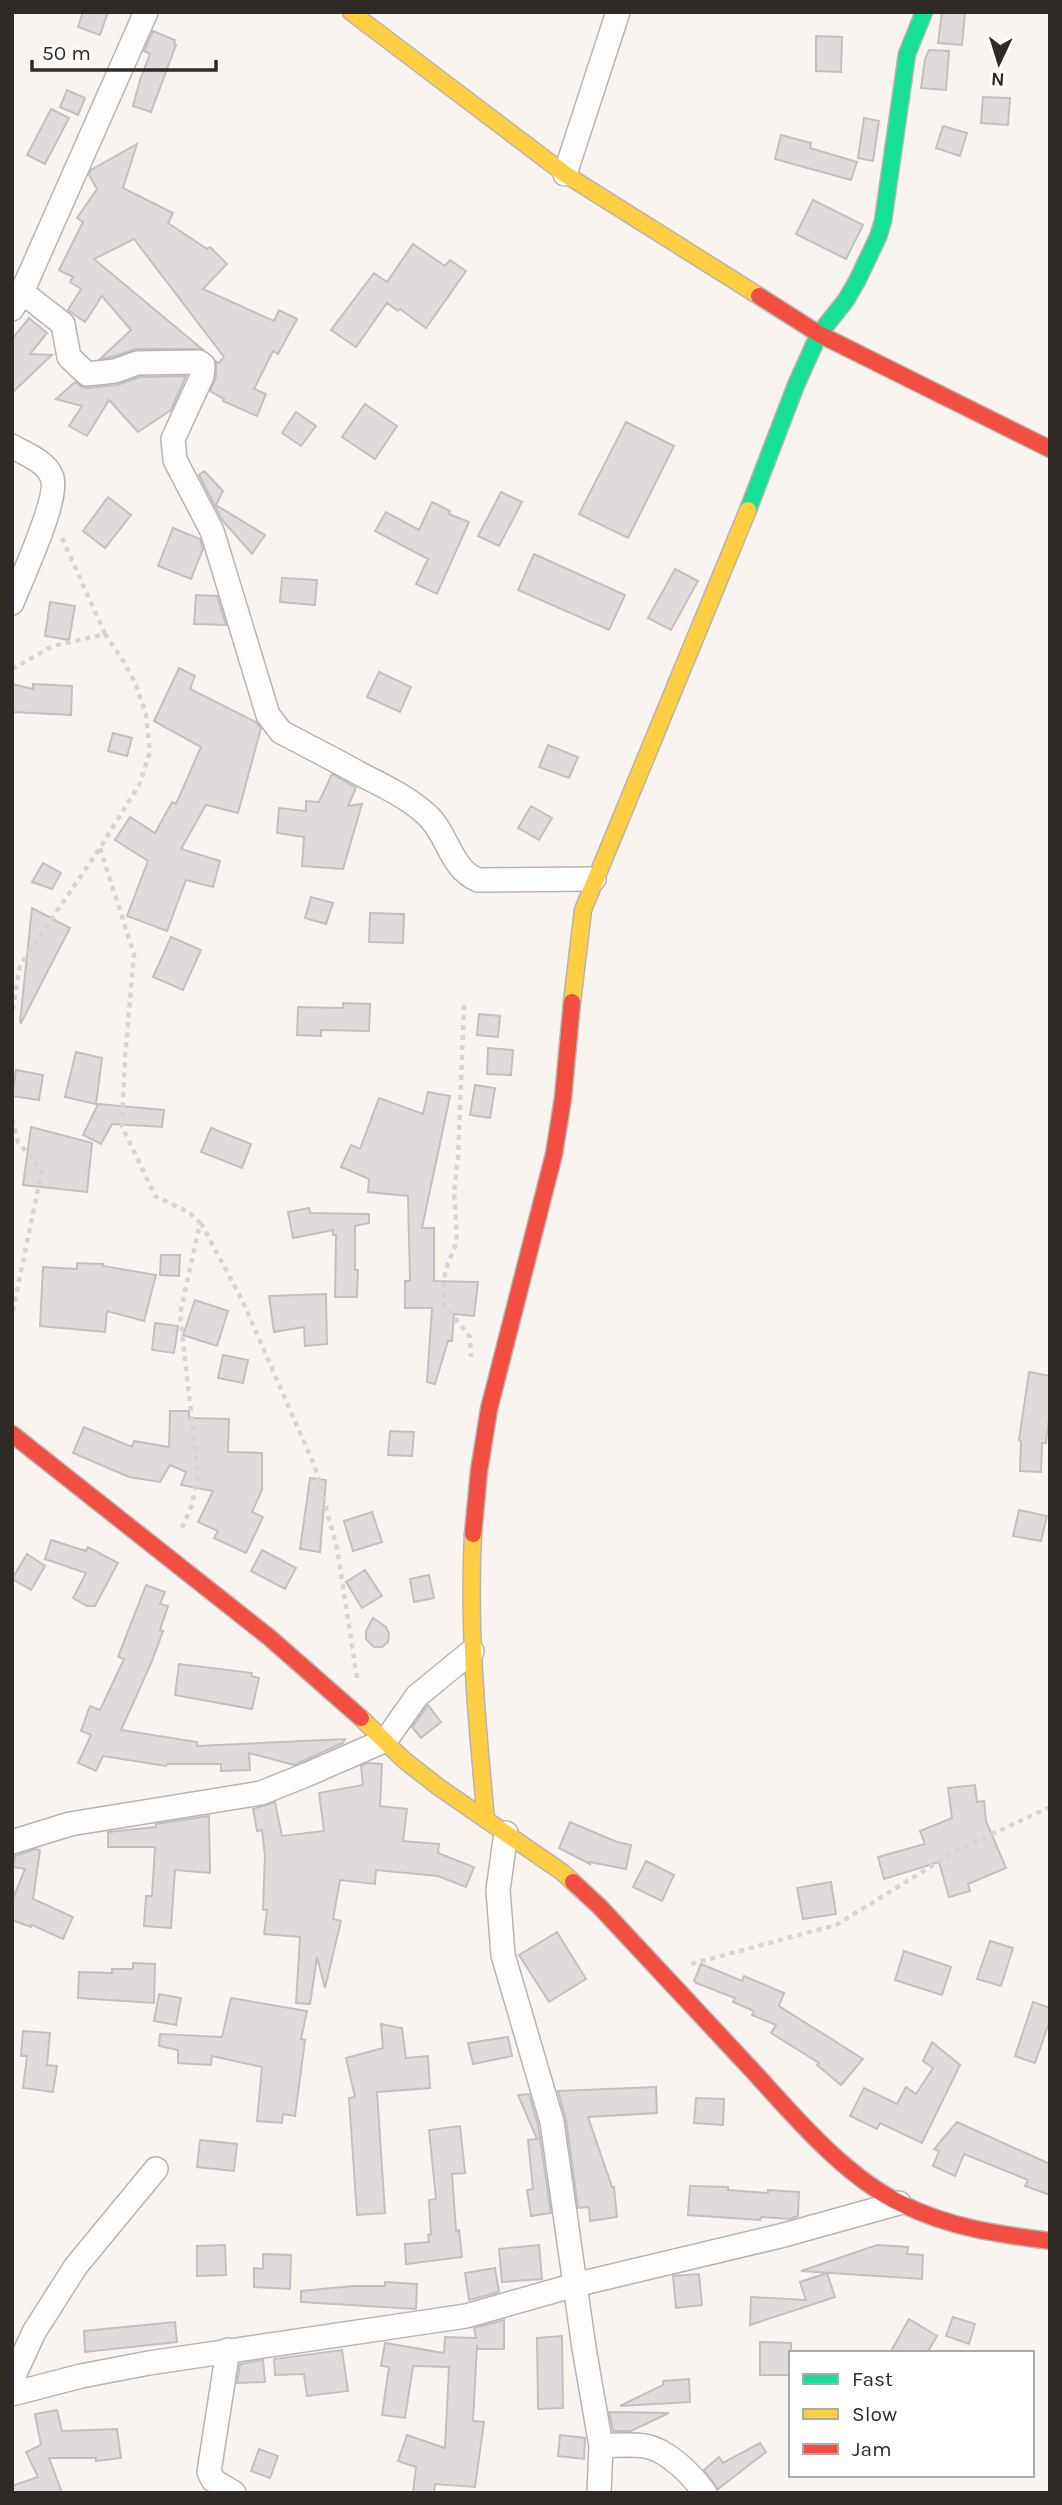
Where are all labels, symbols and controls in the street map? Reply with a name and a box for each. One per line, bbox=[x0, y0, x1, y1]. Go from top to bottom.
scale bar bbox=[32, 28, 215, 72]
north arrow bbox=[964, 28, 1034, 98]
text: 50 m bbox=[42, 41, 91, 65]
text: N bbox=[990, 68, 1005, 90]
legend bbox=[789, 2351, 1034, 2477]
text: Fast bbox=[852, 2367, 893, 2391]
text: Slow bbox=[852, 2402, 897, 2426]
text: Jam bbox=[852, 2437, 892, 2461]

